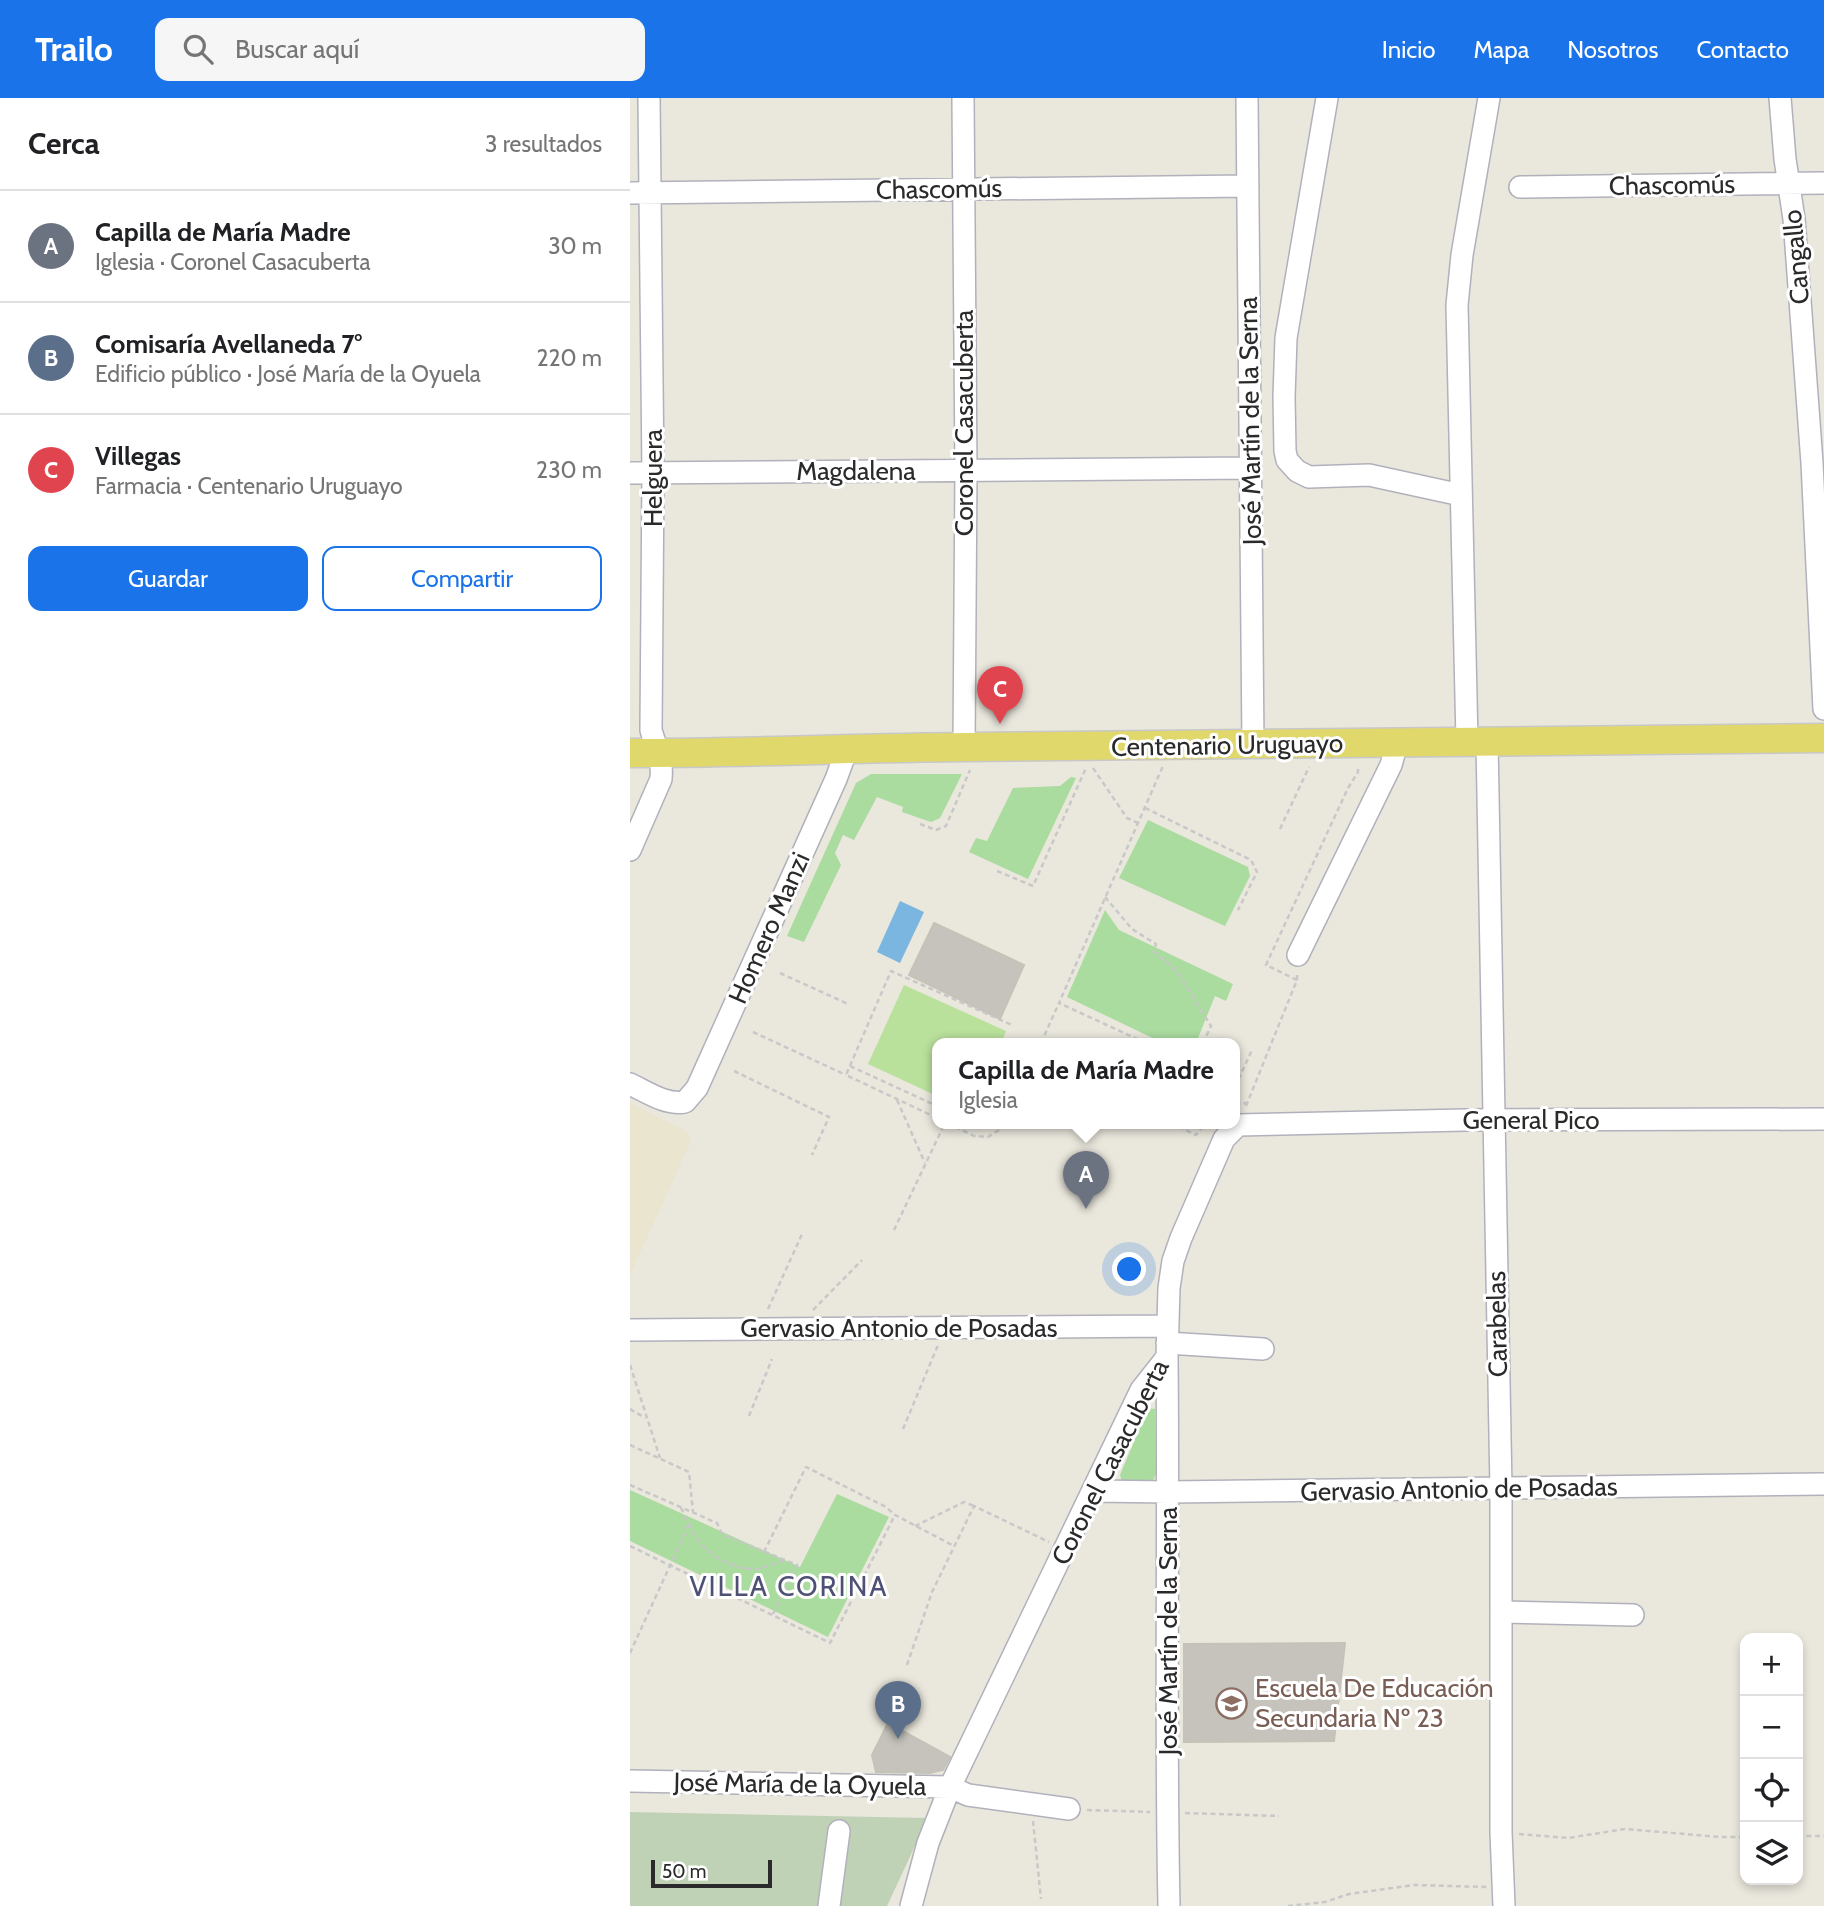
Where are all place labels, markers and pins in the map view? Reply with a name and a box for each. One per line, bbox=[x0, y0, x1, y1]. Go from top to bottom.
pin: C bbox=[977, 666, 1023, 724]
pin: A bbox=[1063, 1151, 1109, 1209]
place label: Escuela De Educación Secundaria Nº 23 bbox=[1255, 1672, 1494, 1734]
pin: B bbox=[875, 1681, 921, 1739]
school or university icon: Escuela De Educación Secundaria Nº 23 bbox=[1215, 1686, 1249, 1720]

